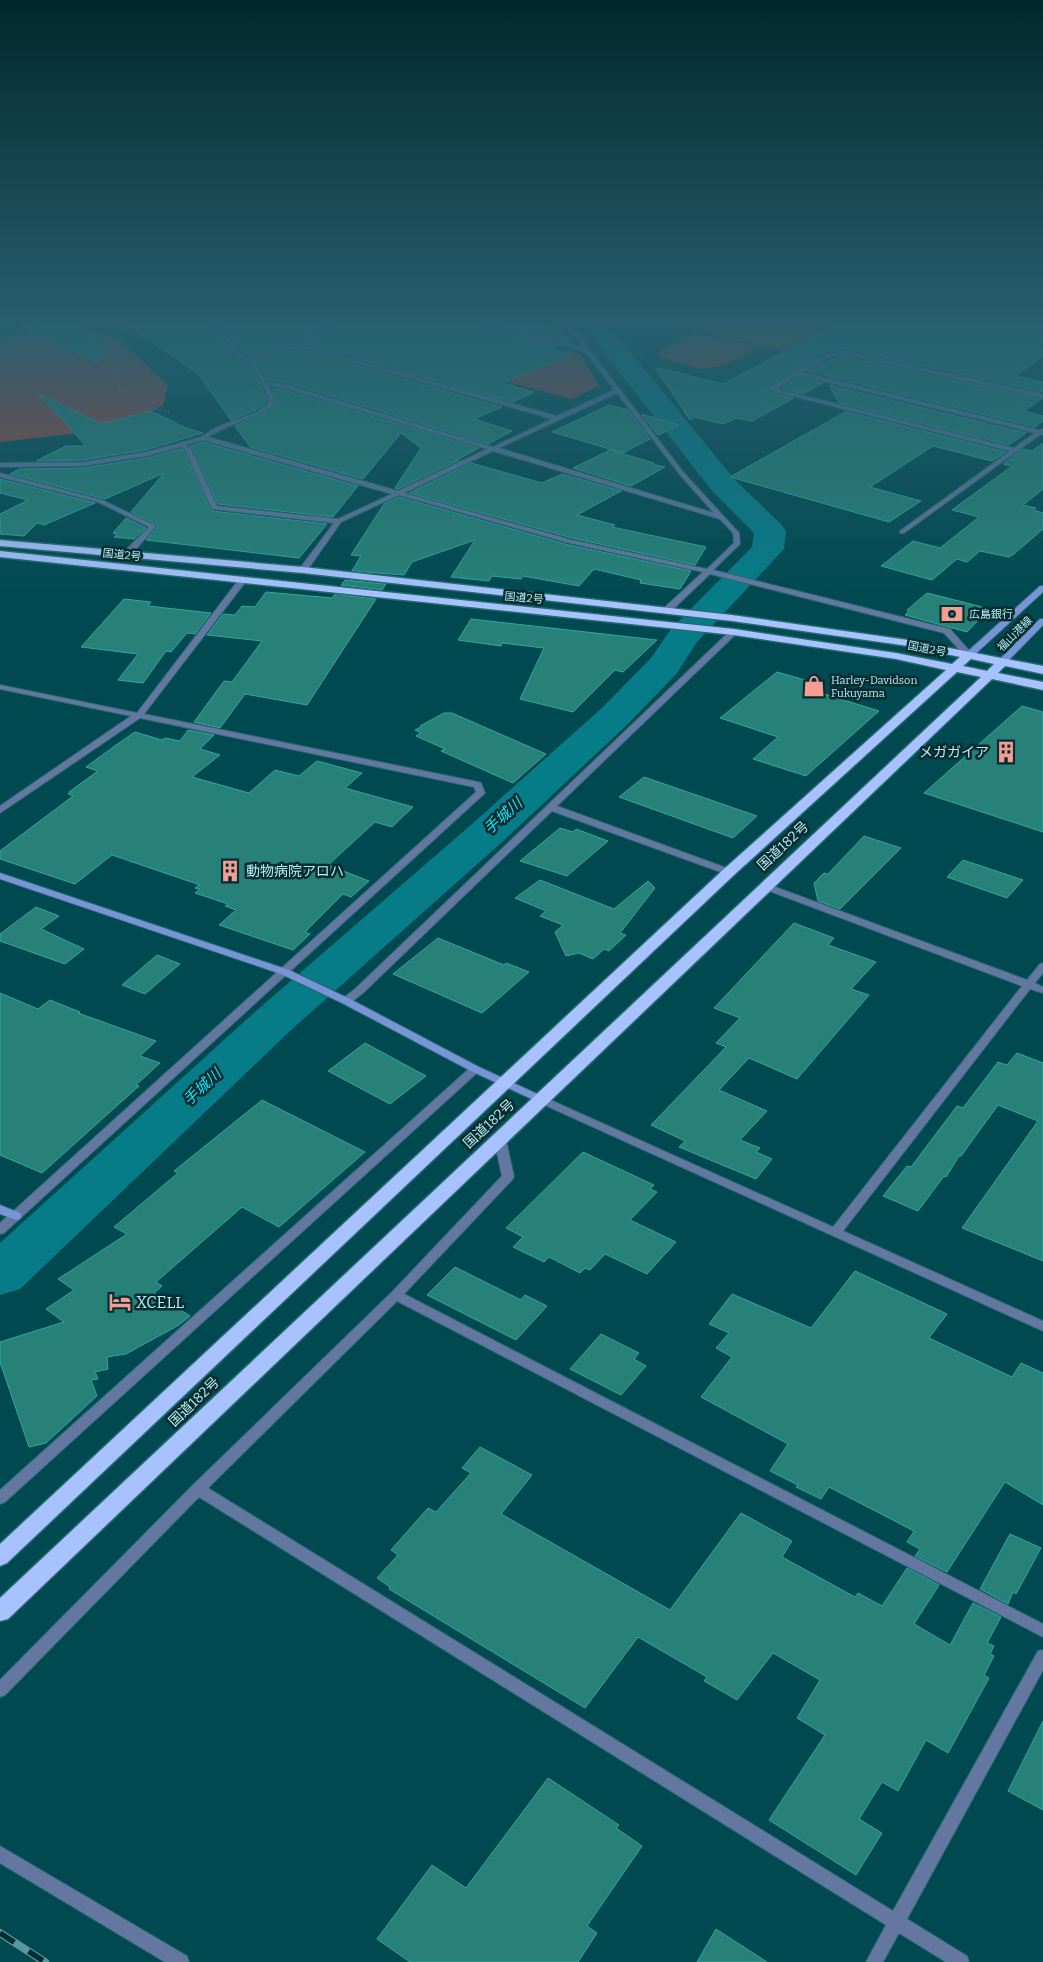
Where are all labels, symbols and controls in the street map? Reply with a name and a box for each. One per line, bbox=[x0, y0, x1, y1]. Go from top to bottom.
street label: 国道2号 bbox=[102, 546, 142, 564]
street label: 国道2号 bbox=[504, 590, 544, 606]
bank icon: 広島銀行 bbox=[939, 601, 965, 627]
place label: 広島銀行 bbox=[969, 608, 1013, 621]
street label: 福山港線 bbox=[995, 614, 1035, 654]
street label: 国道2号 bbox=[907, 639, 947, 659]
shop icon: Harley-Davidson Fukuyama bbox=[801, 673, 827, 699]
place label: Harley-Davidson Fukuyama bbox=[831, 674, 917, 700]
building icon: メガガイア bbox=[993, 739, 1019, 765]
place label: メガガイア bbox=[919, 744, 989, 761]
water label: 手城川 bbox=[480, 793, 527, 838]
street label: 国道182号 bbox=[754, 818, 812, 874]
building icon: 動物病院アロハ bbox=[217, 858, 243, 884]
place label: 動物病院アロハ bbox=[246, 863, 344, 880]
water label: 手城川 bbox=[179, 1064, 226, 1109]
street label: 国道182号 bbox=[460, 1096, 518, 1152]
hotel icon: XCELL bbox=[107, 1289, 133, 1315]
place label: XCELL bbox=[136, 1293, 184, 1312]
street label: 国道182号 bbox=[165, 1374, 223, 1430]

